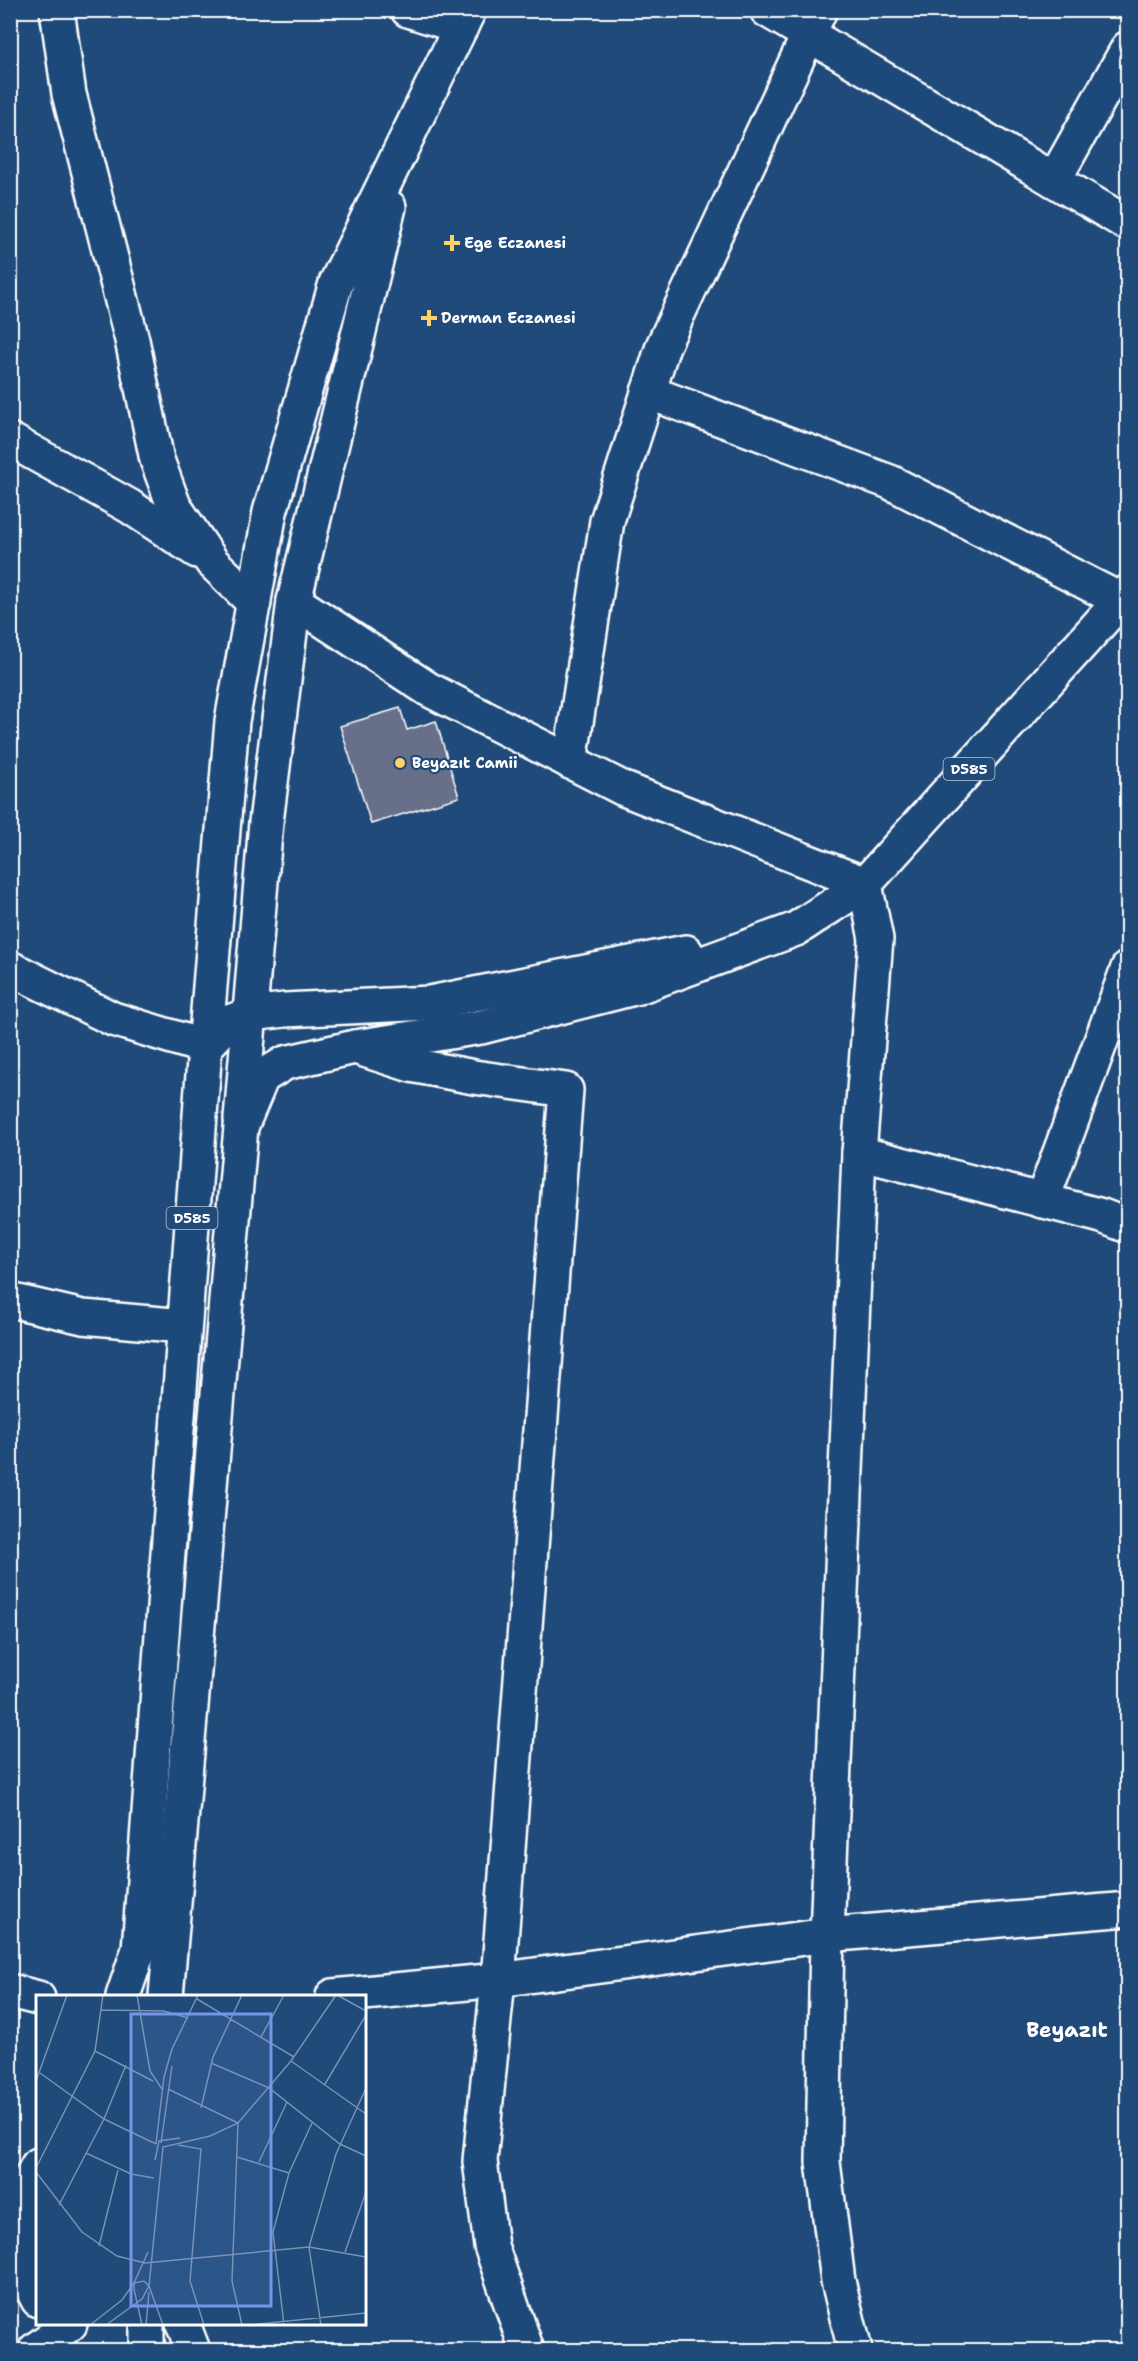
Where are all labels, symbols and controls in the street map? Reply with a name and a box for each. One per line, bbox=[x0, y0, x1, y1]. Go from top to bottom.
place label: Ege Eczanesi bbox=[464, 233, 566, 253]
marker: Ege Eczanesi bbox=[445, 236, 459, 250]
place label: Derman Eczanesi bbox=[441, 308, 576, 328]
marker: Derman Eczanesi bbox=[422, 311, 436, 325]
place label: Beyazıt Camii bbox=[412, 753, 518, 773]
marker: Beyazıt Camii bbox=[393, 756, 407, 770]
road number: D585 bbox=[944, 758, 994, 780]
road number: D585 bbox=[166, 1207, 218, 1229]
inset map bbox=[36, 1995, 366, 2325]
district label: Beyazıt bbox=[1026, 2016, 1108, 2044]

